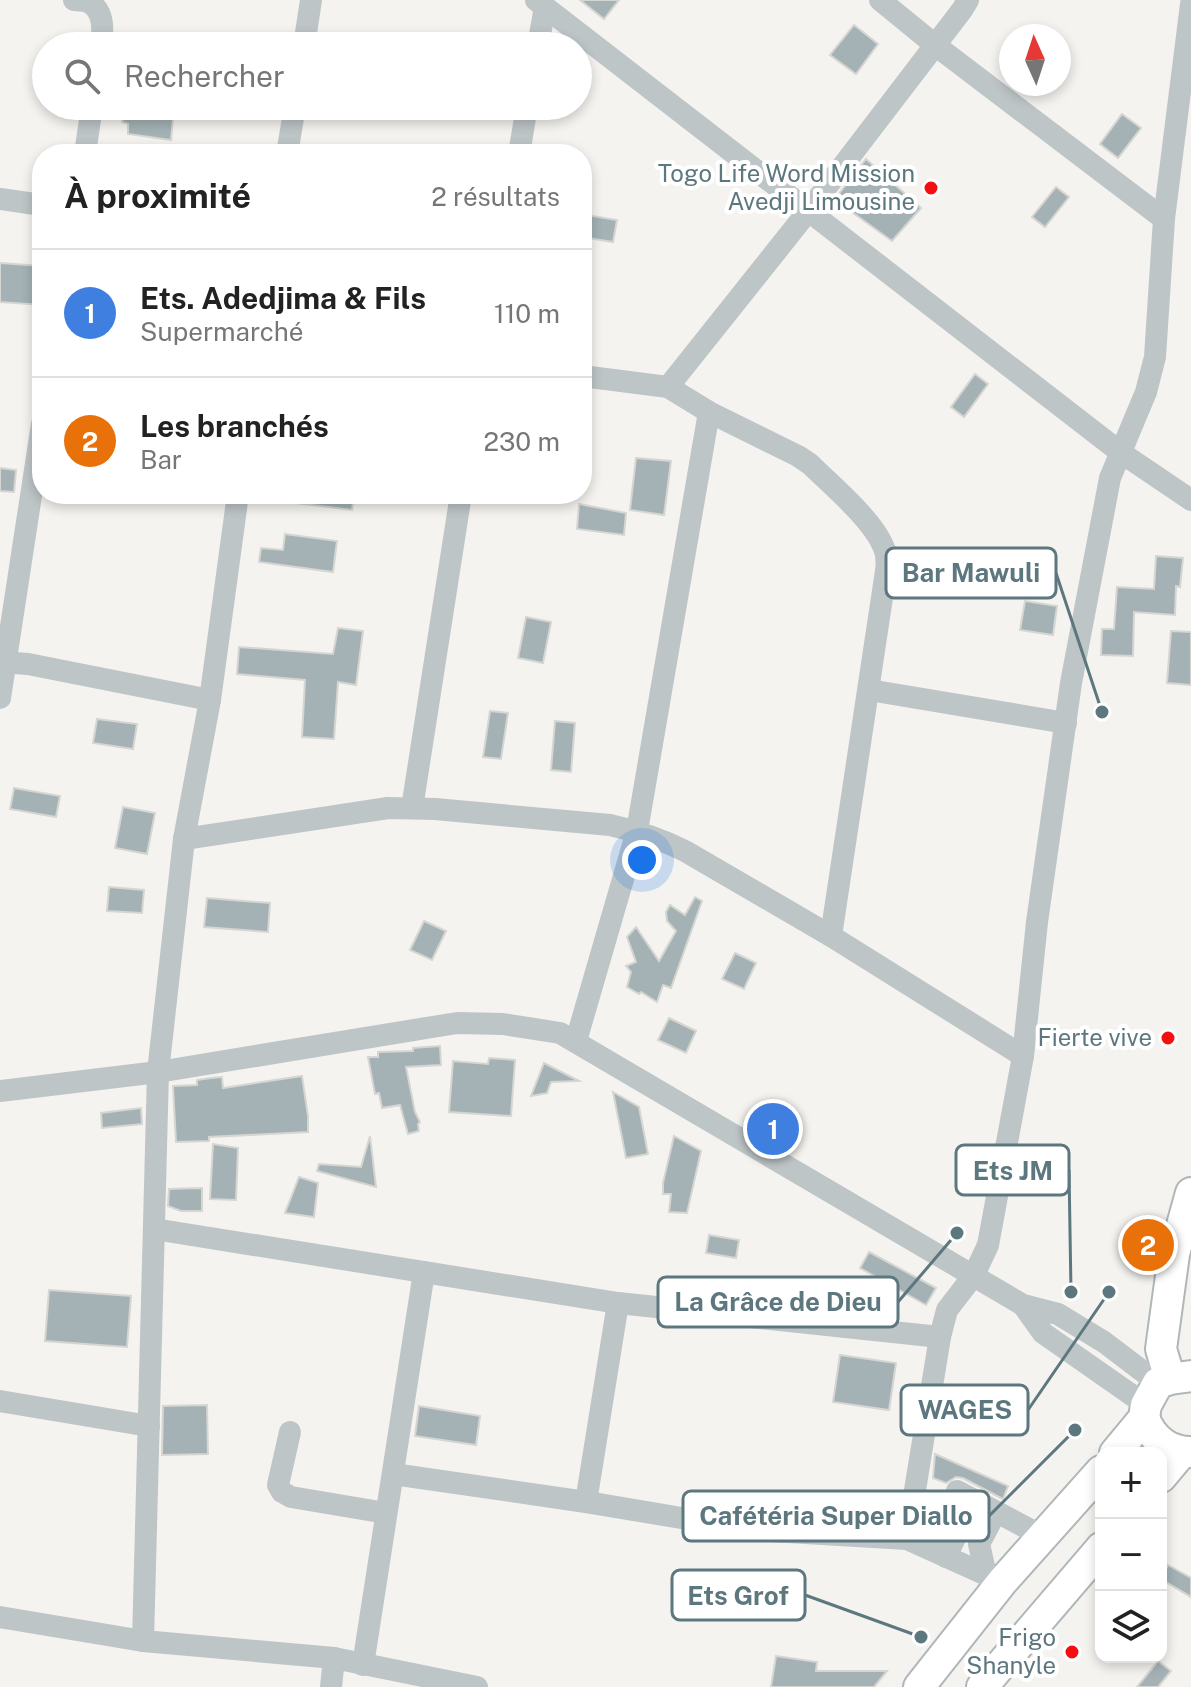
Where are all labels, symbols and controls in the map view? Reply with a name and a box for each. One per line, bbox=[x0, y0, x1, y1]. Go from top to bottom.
north arrow bbox=[999, 24, 1071, 96]
search box bbox=[32, 32, 592, 120]
icon: search bbox=[60, 54, 104, 98]
text: Rechercher bbox=[124, 58, 285, 94]
place label: Togo Life Word Mission Avedji Limousine bbox=[658, 159, 915, 215]
text: À proximité bbox=[64, 176, 251, 216]
marker: Togo Life Word Mission Avedji Limousine bbox=[922, 179, 940, 197]
text: 2 résultats bbox=[431, 181, 560, 212]
text: Ets. Adedjima & Fils bbox=[140, 280, 426, 316]
text: 1 bbox=[84, 298, 96, 329]
text: 110 m bbox=[494, 298, 560, 329]
text: Supermarché bbox=[140, 316, 304, 347]
text: Les branchés bbox=[140, 408, 329, 444]
text: 2 bbox=[82, 426, 98, 457]
text: 230 m bbox=[484, 426, 560, 457]
text: Bar bbox=[140, 444, 182, 475]
callout: Bar Mawuli bbox=[886, 548, 1056, 598]
text: Bar Mawuli bbox=[902, 557, 1040, 588]
your location bbox=[622, 840, 662, 880]
place label: Fierte vive bbox=[1038, 1023, 1152, 1051]
marker: Fierte vive bbox=[1159, 1029, 1177, 1047]
pin: 1 bbox=[747, 1099, 799, 1159]
callout: Ets JM bbox=[956, 1145, 1069, 1195]
text: Ets JM bbox=[973, 1155, 1053, 1186]
pin: 2 bbox=[1122, 1215, 1174, 1275]
callout: La Grâce de Dieu bbox=[658, 1277, 898, 1327]
text: La Grâce de Dieu bbox=[674, 1286, 882, 1317]
callout: WAGES bbox=[901, 1385, 1028, 1435]
text: WAGES bbox=[918, 1394, 1012, 1425]
map controls bbox=[1095, 1447, 1167, 1663]
button: + bbox=[1095, 1447, 1167, 1519]
callout: Cafétéria Super Diallo bbox=[683, 1491, 989, 1541]
text: Cafétéria Super Diallo bbox=[699, 1500, 973, 1531]
button: − bbox=[1095, 1519, 1167, 1591]
callout: Ets Grof bbox=[672, 1570, 805, 1620]
text: Ets Grof bbox=[687, 1580, 789, 1611]
button: layers bbox=[1095, 1591, 1167, 1663]
place label: Frigo Shanyle bbox=[966, 1623, 1056, 1679]
marker: Frigo Shanyle bbox=[1063, 1643, 1081, 1661]

